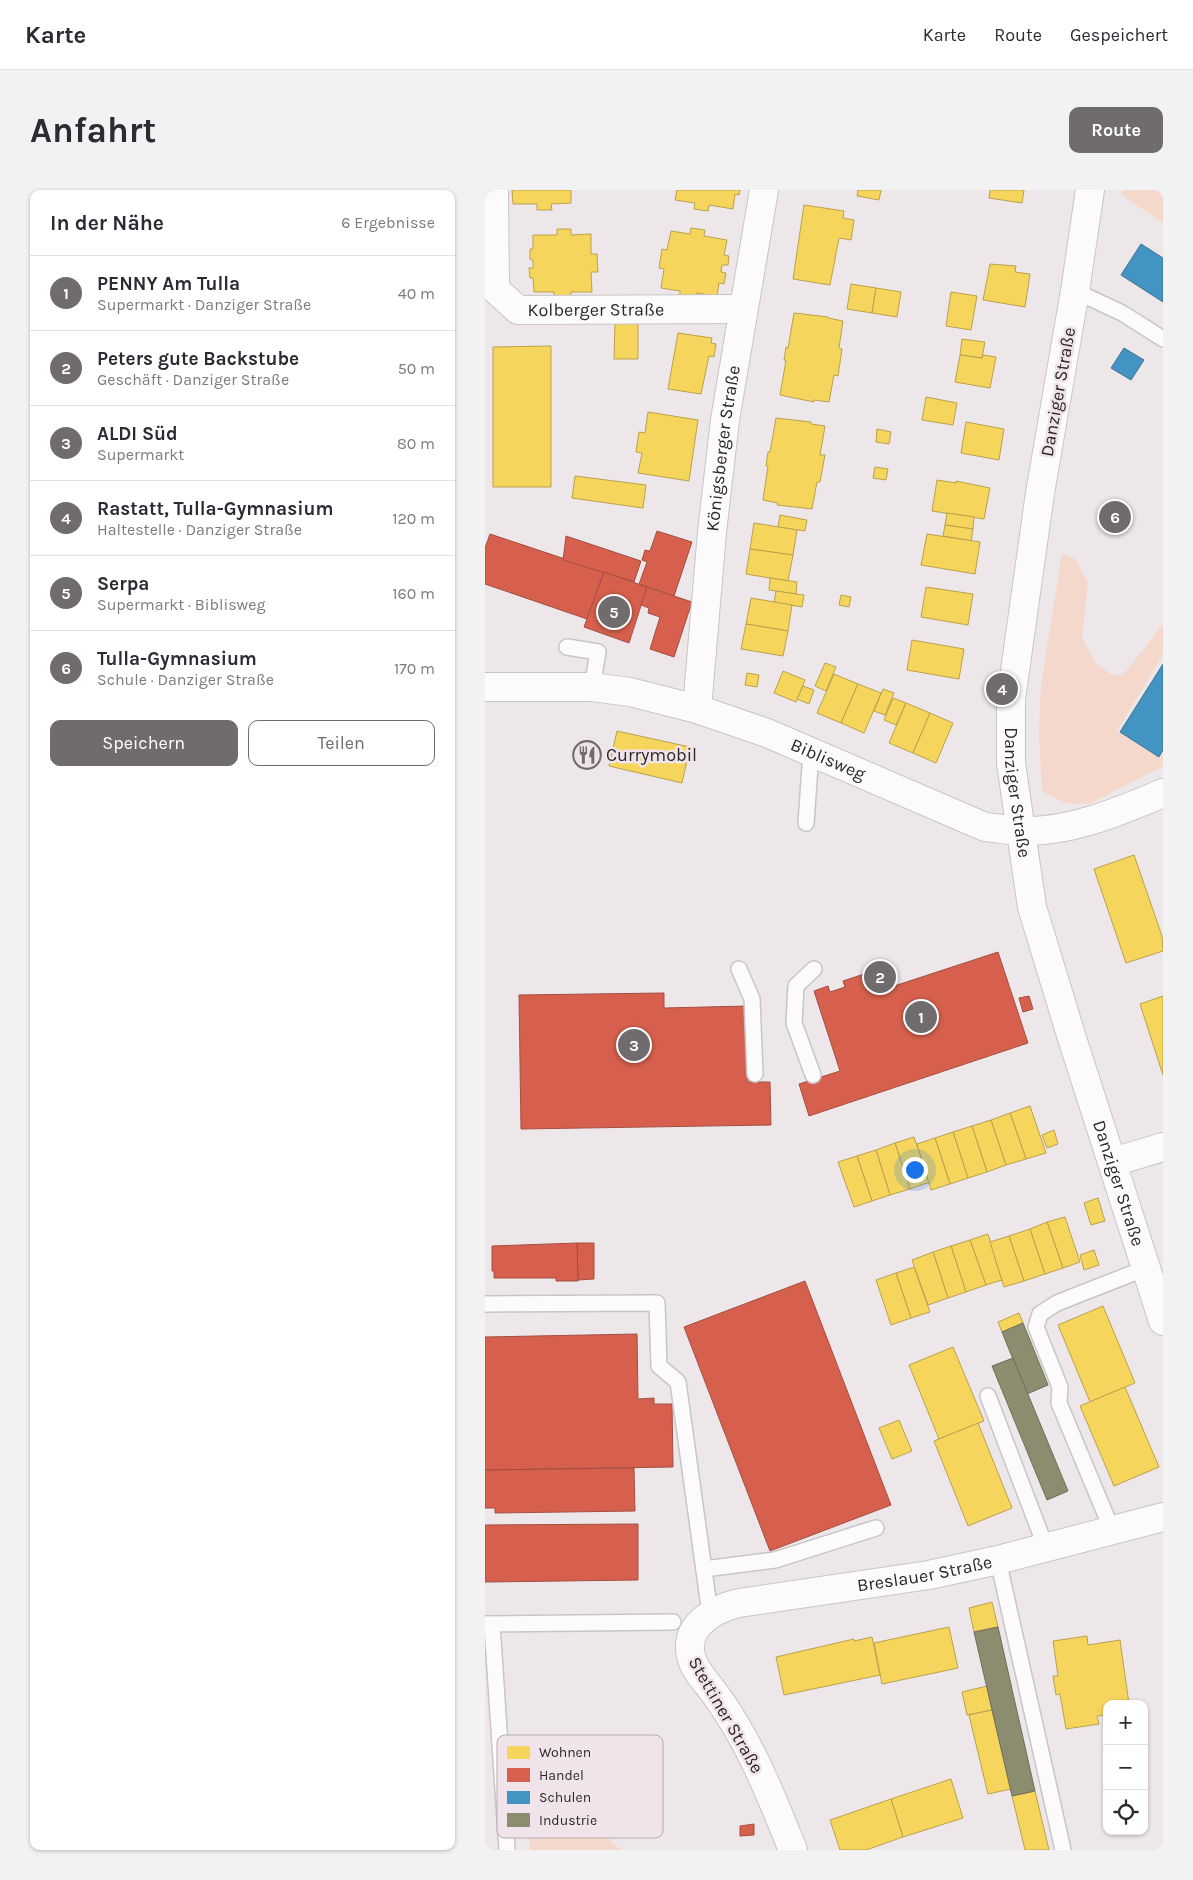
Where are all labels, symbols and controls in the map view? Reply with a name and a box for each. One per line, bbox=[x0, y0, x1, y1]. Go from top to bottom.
text: Karte bbox=[25, 21, 86, 49]
text: Karte bbox=[923, 24, 966, 46]
text: Route bbox=[994, 24, 1042, 46]
text: Gespeichert bbox=[1070, 24, 1168, 46]
button: Route bbox=[1069, 107, 1163, 153]
text: Anfahrt bbox=[30, 110, 156, 151]
text: In der Nähe bbox=[50, 211, 164, 235]
text: 6 Ergebnisse bbox=[341, 213, 435, 232]
text: PENNY Am Tulla bbox=[97, 273, 240, 295]
text: 1 bbox=[63, 284, 69, 303]
text: 40 m bbox=[398, 284, 435, 303]
text: Supermarkt · Danziger Straße bbox=[97, 295, 311, 314]
street label: Kolberger Straße bbox=[527, 298, 664, 321]
street label: Danziger Straße bbox=[1036, 326, 1080, 458]
text: Peters gute Backstube bbox=[97, 348, 299, 370]
text: 2 bbox=[61, 359, 71, 378]
text: 50 m bbox=[398, 359, 435, 378]
street label: Königsberger Straße bbox=[701, 364, 745, 533]
text: Geschäft · Danziger Straße bbox=[97, 370, 289, 389]
text: ALDI Süd bbox=[97, 423, 178, 445]
text: 3 bbox=[61, 434, 71, 453]
text: 80 m bbox=[397, 434, 435, 453]
text: Supermarkt bbox=[97, 445, 184, 464]
text: Rastatt, Tulla-Gymnasium bbox=[97, 498, 333, 520]
pin: 6 bbox=[1099, 498, 1131, 536]
text: 4 bbox=[61, 509, 71, 528]
text: 120 m bbox=[392, 509, 435, 528]
text: Haltestelle · Danziger Straße bbox=[97, 520, 302, 539]
text: Serpa bbox=[97, 573, 149, 595]
text: 5 bbox=[61, 584, 71, 603]
text: 160 m bbox=[392, 584, 435, 603]
pin: 5 bbox=[598, 593, 630, 631]
text: Supermarkt · Biblisweg bbox=[97, 595, 265, 614]
text: Tulla-Gymnasium bbox=[97, 648, 257, 670]
text: 6 bbox=[61, 659, 71, 678]
text: 170 m bbox=[394, 659, 435, 678]
text: Schule · Danziger Straße bbox=[97, 670, 274, 689]
pin: 4 bbox=[986, 670, 1018, 708]
button: Speichern bbox=[50, 720, 238, 766]
button: Teilen bbox=[248, 720, 435, 766]
street label: Danziger Straße bbox=[1000, 727, 1036, 859]
street label: Biblisweg bbox=[787, 733, 869, 785]
restaurant icon: Currymobil bbox=[572, 740, 602, 770]
place label: Currymobil bbox=[606, 744, 697, 766]
pin: 2 bbox=[864, 958, 896, 996]
pin: 1 bbox=[905, 998, 937, 1036]
pin: 3 bbox=[618, 1026, 650, 1064]
street label: Danziger Straße bbox=[1088, 1117, 1149, 1249]
your location bbox=[902, 1157, 928, 1183]
street label: Breslauer Straße bbox=[856, 1551, 994, 1596]
street label: Stettiner Straße bbox=[684, 1653, 768, 1777]
map controls bbox=[1103, 1700, 1148, 1835]
button: + bbox=[1103, 1700, 1148, 1745]
legend bbox=[497, 1735, 663, 1838]
text: Wohnen bbox=[539, 1744, 591, 1761]
button: − bbox=[1103, 1745, 1148, 1790]
text: Handel bbox=[539, 1767, 584, 1784]
text: Schulen bbox=[539, 1789, 591, 1806]
button: locate bbox=[1103, 1790, 1148, 1835]
text: Industrie bbox=[539, 1812, 597, 1829]

